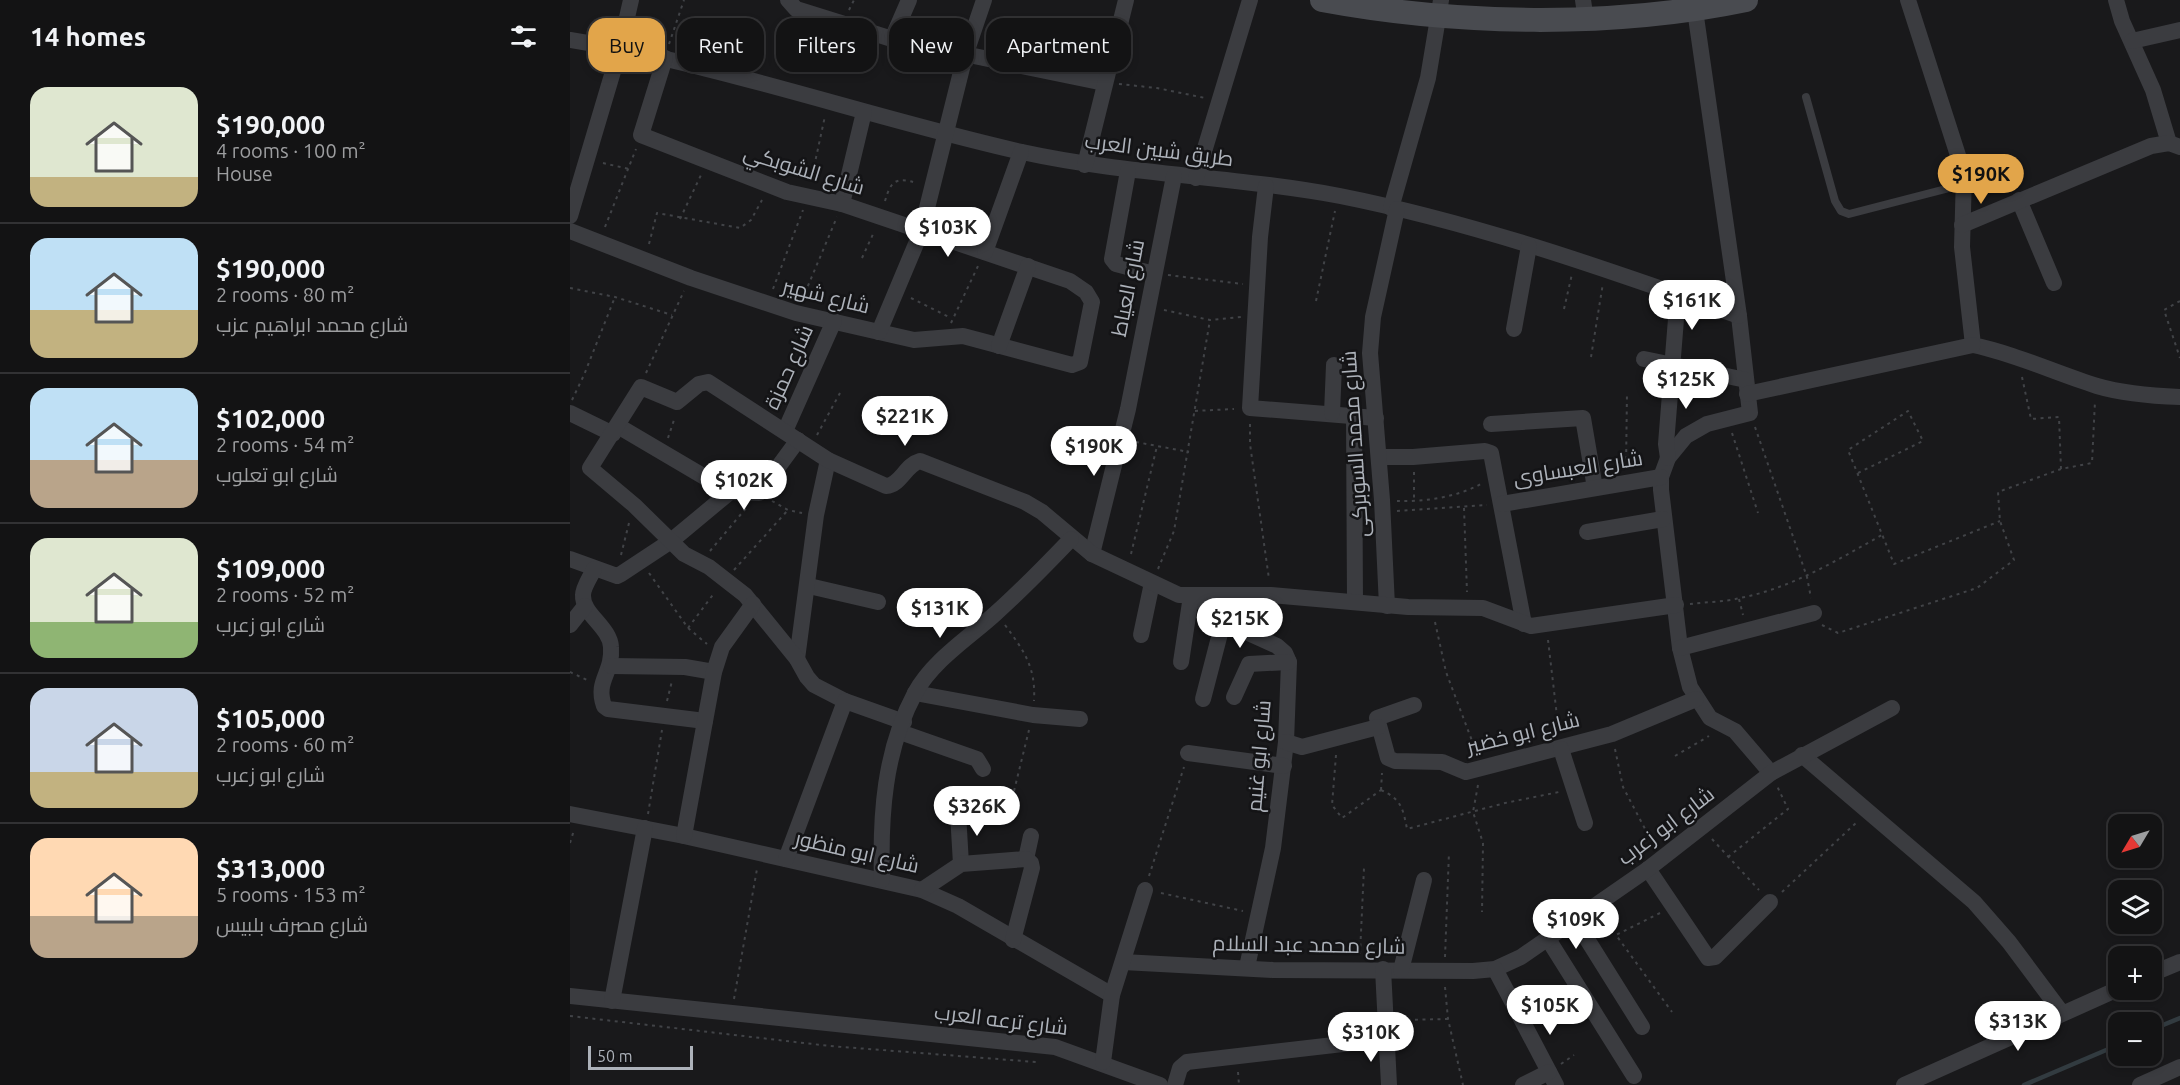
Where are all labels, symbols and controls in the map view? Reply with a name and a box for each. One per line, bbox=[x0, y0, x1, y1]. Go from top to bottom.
chip: Buy bbox=[588, 18, 665, 72]
chip: Rent bbox=[677, 18, 764, 72]
chip: Filters bbox=[776, 18, 877, 72]
chip: New bbox=[889, 18, 974, 72]
chip: Apartment bbox=[986, 18, 1131, 72]
icon: filters bbox=[507, 20, 540, 53]
text: 14 homes bbox=[30, 22, 146, 51]
text: $190,000 bbox=[216, 110, 325, 139]
icon: home bbox=[78, 111, 150, 183]
street label: طريق شبين العرب bbox=[1083, 128, 1235, 172]
text: 4 rooms · 100 m² bbox=[216, 139, 366, 162]
street label: شارع الشوبكي bbox=[740, 139, 868, 204]
pin: $190K bbox=[1939, 154, 2023, 205]
text: House bbox=[216, 162, 273, 185]
text: $190K bbox=[1952, 162, 2010, 185]
pin: $103K bbox=[906, 207, 990, 258]
text: $103K bbox=[919, 215, 977, 238]
street label: شارع العياط bbox=[1106, 237, 1151, 339]
text: $190,000 bbox=[216, 254, 325, 283]
icon: home bbox=[78, 262, 150, 334]
street label: شارع شهير bbox=[778, 272, 872, 320]
pin: $161K bbox=[1650, 280, 1734, 331]
text: 2 rooms · 80 m² bbox=[216, 283, 354, 306]
text: $161K bbox=[1663, 288, 1721, 311]
text: شارع محمد ابراهيم عزب bbox=[216, 313, 408, 336]
street label: شارع حمزة bbox=[759, 321, 820, 414]
street label: شارع محمد السوبركى bbox=[1336, 350, 1375, 538]
pin: $125K bbox=[1644, 359, 1728, 410]
text: $125K bbox=[1657, 367, 1715, 390]
pin: $221K bbox=[863, 396, 947, 447]
text: $102,000 bbox=[216, 404, 325, 433]
text: $221K bbox=[876, 404, 934, 427]
icon: home bbox=[78, 412, 150, 484]
pin: $190K bbox=[1052, 426, 1136, 477]
text: 2 rooms · 54 m² bbox=[216, 433, 354, 456]
text: $190K bbox=[1065, 434, 1123, 457]
street label: شارع العبساوى bbox=[1511, 445, 1645, 492]
pin: $102K bbox=[702, 460, 786, 511]
text: شارع ابو تعلوب bbox=[216, 463, 338, 486]
text: $102K bbox=[715, 468, 773, 491]
text: $109,000 bbox=[216, 554, 325, 583]
icon: home bbox=[78, 562, 150, 634]
text: 2 rooms · 52 m² bbox=[216, 583, 354, 606]
pin: $131K bbox=[898, 588, 982, 639]
text: $131K bbox=[911, 596, 969, 619]
pin: $215K bbox=[1198, 598, 1282, 649]
text: $215K bbox=[1211, 606, 1269, 629]
text: شارع ابو زعرب bbox=[216, 613, 325, 636]
street label: شارع ابو غنيم bbox=[1241, 699, 1278, 813]
text: $105,000 bbox=[216, 704, 325, 733]
street label: شارع ابو خضير bbox=[1463, 706, 1583, 761]
icon: home bbox=[78, 712, 150, 784]
text: 2 rooms · 60 m² bbox=[216, 733, 354, 756]
text: شارع ابو زعرب bbox=[216, 763, 325, 786]
street label: شارع ابو زعرب bbox=[1612, 781, 1720, 872]
pin: $326K bbox=[935, 786, 1019, 837]
text: $326K bbox=[948, 794, 1006, 817]
north arrow bbox=[2108, 814, 2162, 868]
map controls bbox=[2108, 814, 2162, 1066]
street label: شارع ابو منظور bbox=[791, 825, 922, 880]
text: $313,000 bbox=[216, 854, 325, 883]
icon: home bbox=[78, 862, 150, 934]
button: layers bbox=[2108, 880, 2162, 934]
text: 5 rooms · 153 m² bbox=[216, 883, 366, 906]
pin: $109K bbox=[1534, 899, 1618, 950]
text: $109K bbox=[1547, 907, 1605, 930]
text: شارع مصرف بلبيس bbox=[216, 913, 368, 936]
street label: شارع محمد عبد السلام bbox=[1212, 930, 1406, 961]
button: + bbox=[2108, 946, 2162, 1000]
pin: $105K bbox=[1508, 985, 1592, 1036]
text: $105K bbox=[1521, 993, 1579, 1016]
street label: شارع ترعه العرب bbox=[933, 999, 1069, 1042]
pin: $313K bbox=[1976, 1001, 2060, 1052]
text: $313K bbox=[1989, 1009, 2047, 1032]
pin: $310K bbox=[1329, 1012, 1413, 1063]
button: − bbox=[2108, 1012, 2162, 1066]
text: $310K bbox=[1342, 1020, 1400, 1043]
scale bar bbox=[588, 1043, 693, 1070]
text: 50 m bbox=[597, 1047, 633, 1065]

